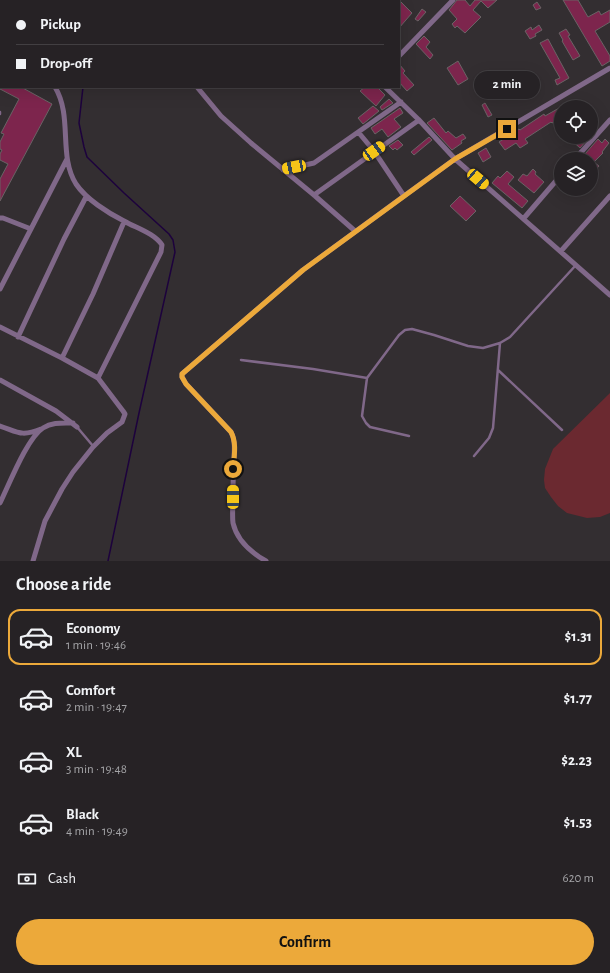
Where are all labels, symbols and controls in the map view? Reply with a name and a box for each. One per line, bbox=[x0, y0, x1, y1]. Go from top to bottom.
text: Pickup bbox=[40, 17, 81, 32]
text: Drop-off bbox=[40, 56, 92, 71]
callout: 2 min bbox=[474, 71, 540, 99]
text: 2 min bbox=[493, 78, 521, 91]
map controls bbox=[554, 100, 598, 196]
button: locate bbox=[554, 100, 598, 144]
route end bbox=[498, 120, 516, 138]
car bbox=[361, 139, 387, 163]
button: layers bbox=[554, 152, 598, 196]
car bbox=[281, 159, 307, 175]
car bbox=[465, 167, 491, 191]
route start bbox=[224, 460, 242, 478]
car bbox=[227, 485, 239, 509]
text: Choose a ride bbox=[16, 576, 111, 594]
icon: car bbox=[18, 619, 54, 655]
text: Economy bbox=[66, 621, 120, 636]
text: $1.31 bbox=[565, 629, 592, 644]
text: 1 min · 19:46 bbox=[66, 639, 126, 652]
icon: car bbox=[18, 681, 54, 717]
text: Comfort bbox=[66, 683, 115, 698]
text: $1.77 bbox=[563, 691, 592, 706]
text: 2 min · 19:47 bbox=[66, 701, 127, 714]
icon: car bbox=[18, 743, 54, 779]
text: XL bbox=[66, 745, 82, 760]
text: $2.23 bbox=[561, 753, 592, 768]
text: 3 min · 19:48 bbox=[66, 763, 127, 776]
icon: car bbox=[18, 805, 54, 841]
text: Black bbox=[66, 807, 99, 822]
text: $1.53 bbox=[563, 815, 592, 830]
text: 4 min · 19:49 bbox=[66, 825, 128, 838]
icon: cash bbox=[16, 868, 38, 890]
text: Cash bbox=[48, 871, 76, 886]
text: 620 m bbox=[563, 872, 594, 885]
button: Confirm bbox=[16, 919, 594, 965]

